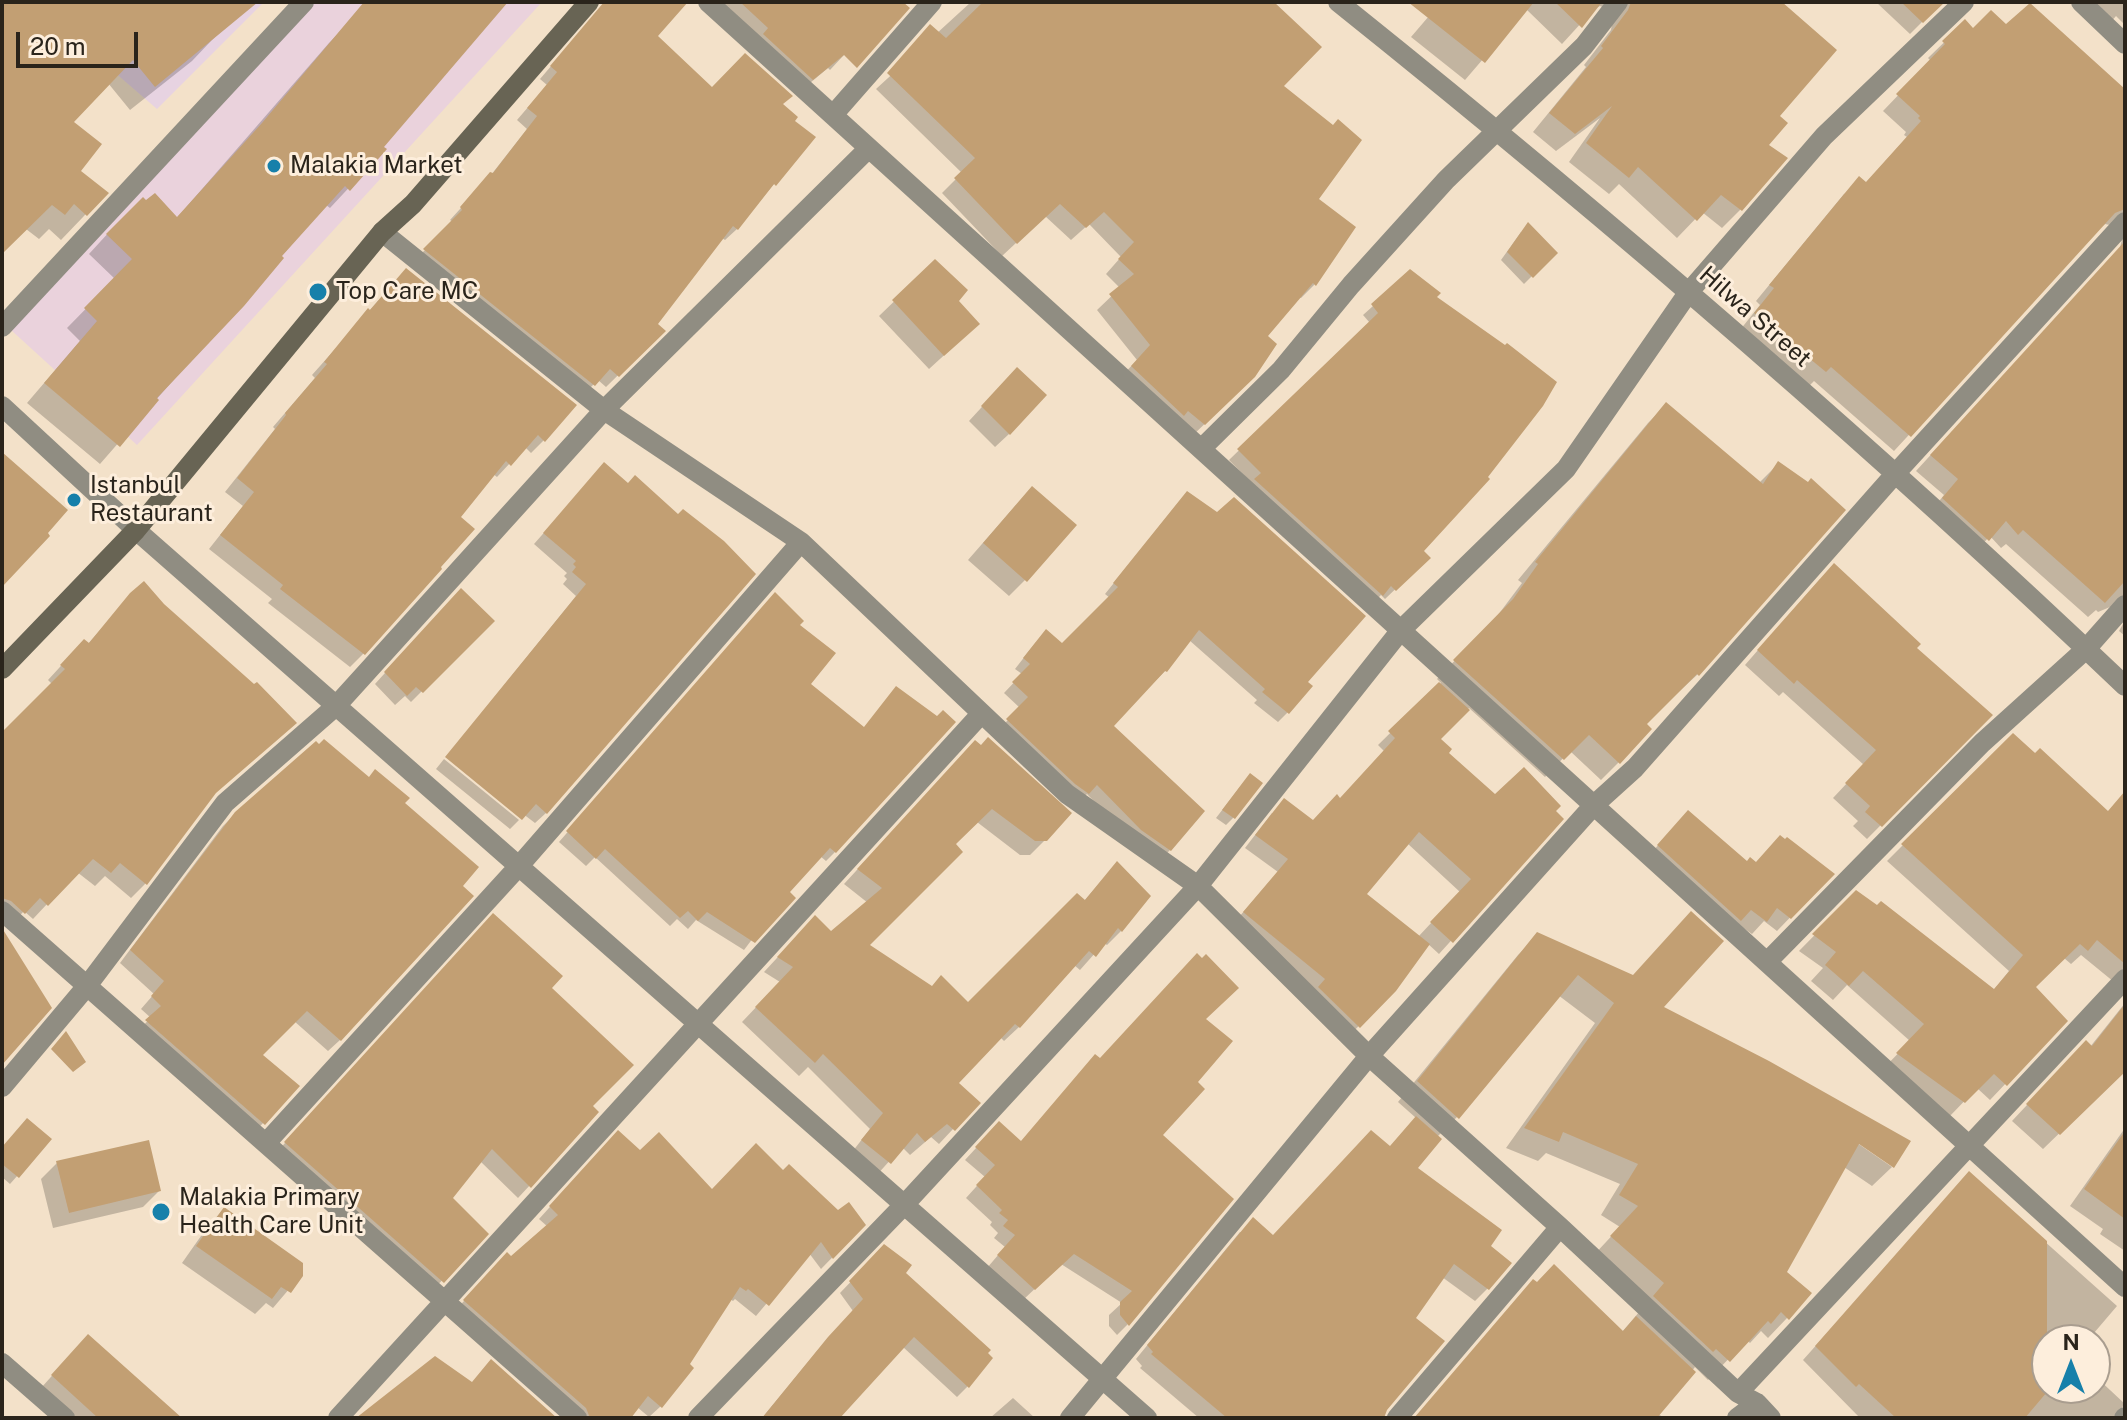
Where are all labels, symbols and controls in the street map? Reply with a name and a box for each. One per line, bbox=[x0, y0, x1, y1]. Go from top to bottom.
scale bar bbox=[20, 16, 142, 66]
text: 20 m bbox=[30, 32, 86, 60]
place label: Malakia Market bbox=[290, 152, 463, 180]
marker: Malakia Market bbox=[265, 157, 283, 175]
street label: Hilwa Street bbox=[1693, 261, 1817, 373]
place label: Top Care MC bbox=[336, 278, 478, 306]
marker: Top Care MC bbox=[307, 281, 329, 303]
place label: Istanbul Restaurant bbox=[90, 472, 213, 528]
marker: Istanbul Restaurant bbox=[65, 491, 83, 509]
place label: Malakia Primary Health Care Unit bbox=[179, 1184, 363, 1240]
marker: Malakia Primary Health Care Unit bbox=[150, 1201, 172, 1223]
north arrow bbox=[2031, 1324, 2111, 1404]
text: N bbox=[2062, 1329, 2080, 1355]

